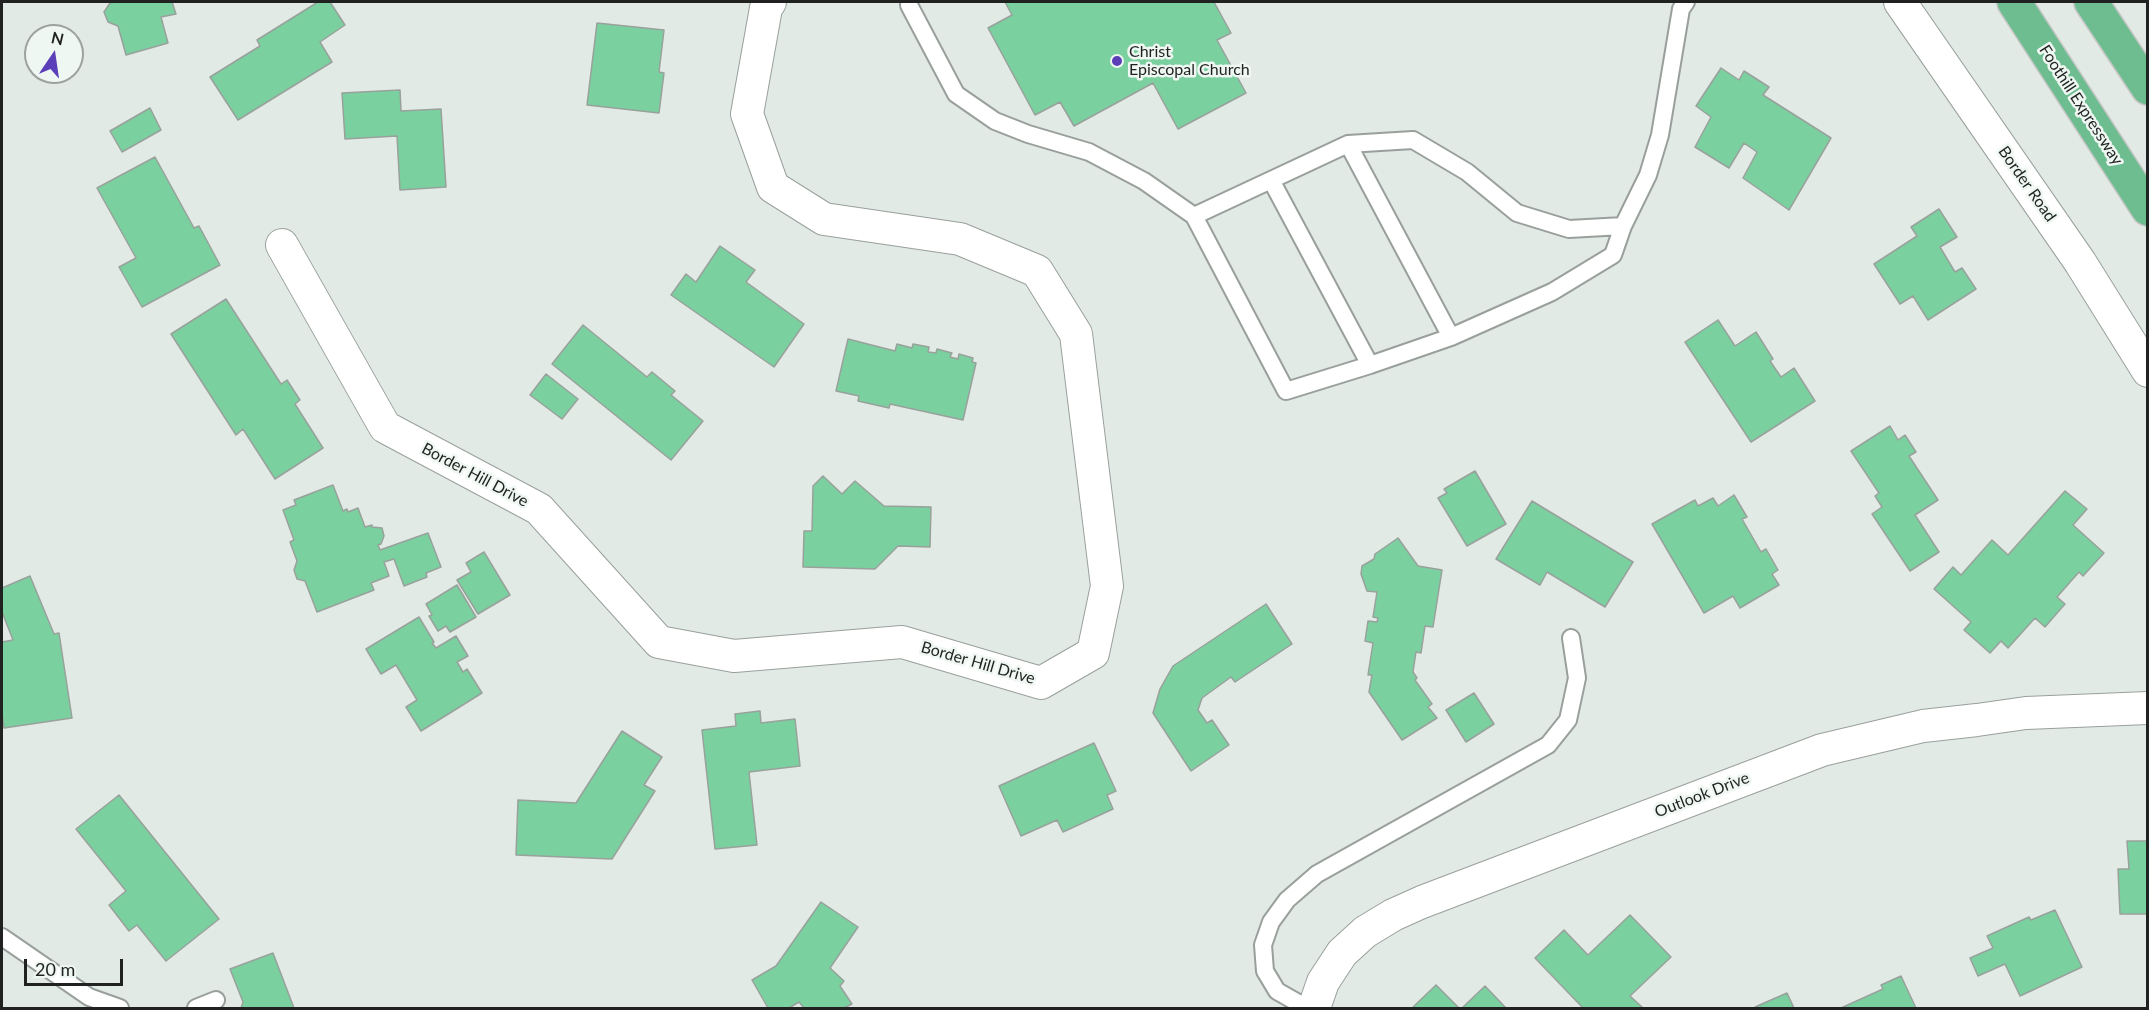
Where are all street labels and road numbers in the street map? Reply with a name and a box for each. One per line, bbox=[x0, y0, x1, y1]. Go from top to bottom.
street label: Foothill Expressway bbox=[2035, 42, 2127, 168]
street label: Border Road bbox=[1994, 143, 2060, 225]
street label: Border Hill Drive bbox=[418, 439, 532, 511]
street label: Border Hill Drive bbox=[919, 638, 1037, 688]
street label: Outlook Drive bbox=[1652, 768, 1752, 822]

